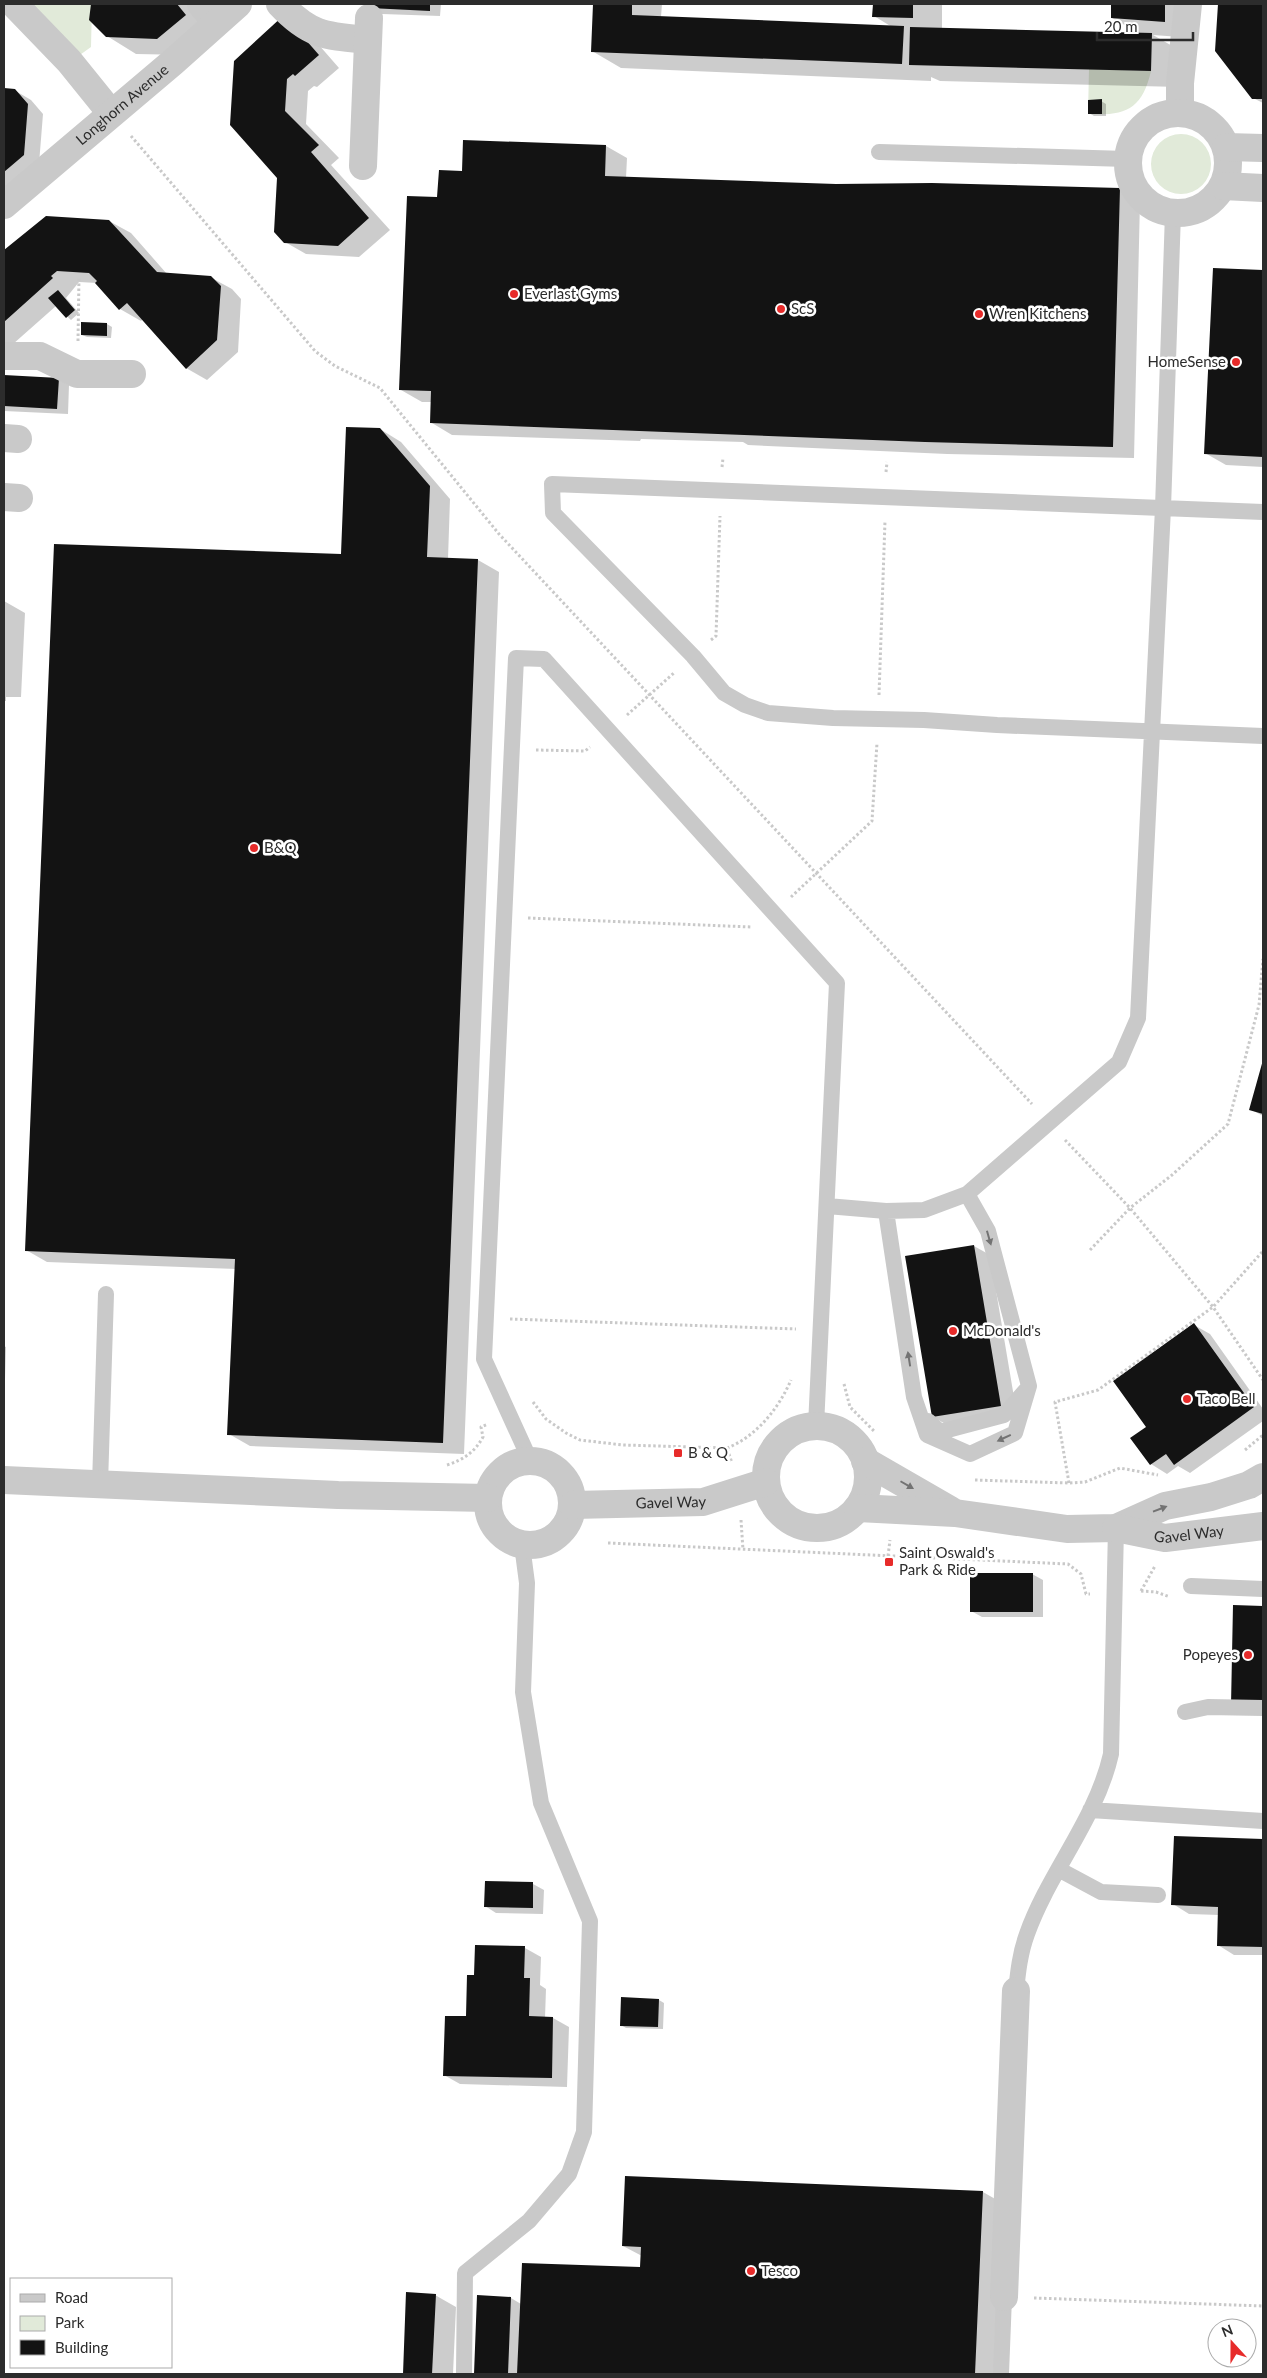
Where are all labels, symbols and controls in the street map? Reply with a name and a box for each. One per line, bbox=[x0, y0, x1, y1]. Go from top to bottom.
scale bar bbox=[1097, 10, 1193, 42]
text: 20 m bbox=[1104, 17, 1138, 35]
street label: Longhorn Avenue bbox=[72, 60, 172, 148]
place label: Everlast Gyms bbox=[524, 284, 617, 302]
marker: Everlast Gyms bbox=[508, 288, 520, 300]
place label: ScS bbox=[791, 299, 814, 317]
marker: ScS bbox=[775, 303, 787, 315]
place label: Wren Kitchens bbox=[989, 304, 1086, 322]
marker: Wren Kitchens bbox=[973, 308, 985, 320]
place label: HomeSense bbox=[1147, 352, 1226, 370]
marker: HomeSense bbox=[1230, 356, 1242, 368]
place label: B&Q bbox=[264, 838, 296, 856]
marker: B&Q bbox=[248, 842, 260, 854]
one-way arrow bbox=[986, 1230, 994, 1245]
place label: McDonald's bbox=[963, 1321, 1041, 1339]
marker: McDonald's bbox=[947, 1325, 959, 1337]
one-way arrow bbox=[904, 1351, 912, 1367]
place label: Taco Bell bbox=[1197, 1389, 1256, 1407]
marker: Taco Bell bbox=[1181, 1393, 1193, 1405]
one-way arrow bbox=[997, 1434, 1011, 1442]
place label: B & Q bbox=[688, 1443, 728, 1461]
marker: B & Q bbox=[672, 1447, 684, 1459]
one-way arrow bbox=[901, 1481, 914, 1490]
street label: Gavel Way bbox=[635, 1492, 707, 1512]
one-way arrow bbox=[1153, 1504, 1168, 1512]
street label: Gavel Way bbox=[1152, 1521, 1225, 1546]
place label: Saint Oswald's Park & Ride bbox=[899, 1543, 994, 1578]
marker: Saint Oswald's Park & Ride bbox=[883, 1556, 895, 1568]
place label: Popeyes bbox=[1183, 1645, 1238, 1663]
marker: Popeyes bbox=[1242, 1649, 1254, 1661]
place label: Tesco bbox=[761, 2261, 798, 2279]
marker: Tesco bbox=[745, 2265, 757, 2277]
legend bbox=[10, 2278, 172, 2368]
text: Road bbox=[55, 2288, 88, 2306]
text: Park bbox=[55, 2313, 85, 2331]
north arrow bbox=[1207, 2318, 1257, 2368]
text: N bbox=[1219, 2321, 1235, 2340]
text: Building bbox=[55, 2338, 108, 2356]

